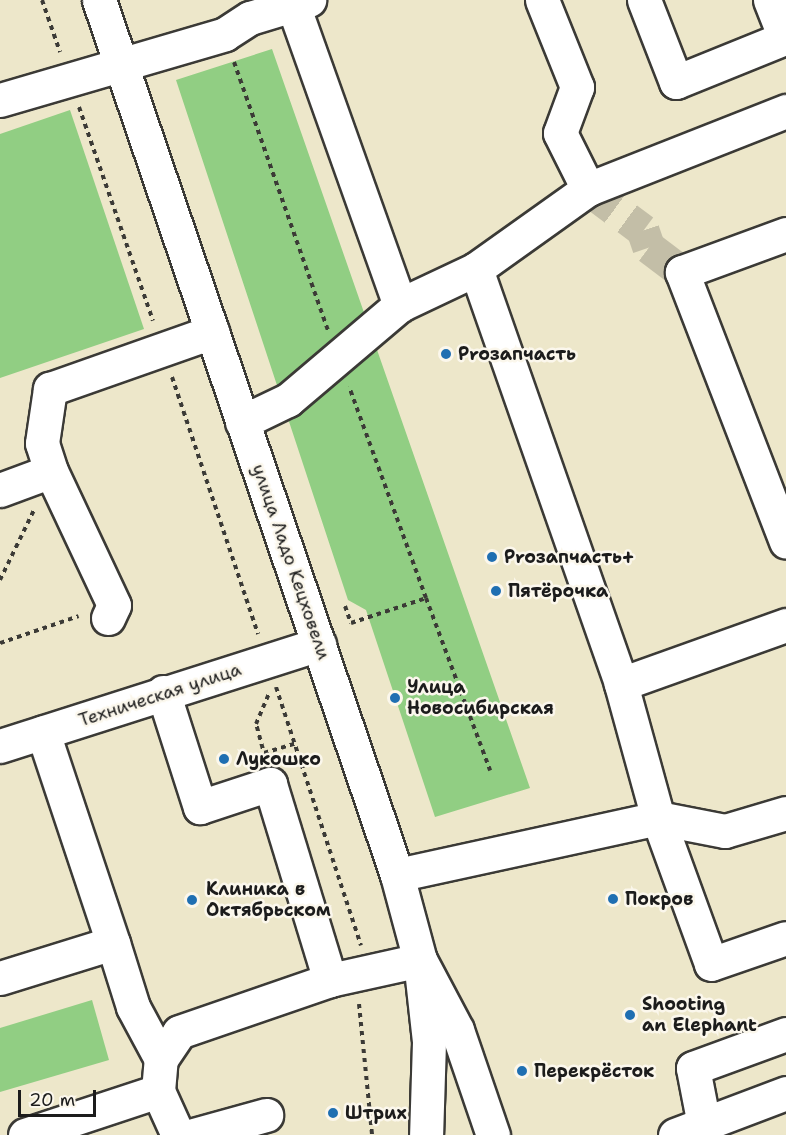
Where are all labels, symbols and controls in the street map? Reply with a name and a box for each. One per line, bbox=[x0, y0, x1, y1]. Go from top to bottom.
place label: Proзапчасть bbox=[458, 343, 576, 365]
marker: Proзапчасть bbox=[439, 347, 453, 361]
street label: улица Ладо Кецховели bbox=[247, 461, 335, 663]
place label: Proзапчасть+ bbox=[504, 546, 635, 568]
marker: Proзапчасть+ bbox=[485, 550, 499, 564]
place label: Пятёрочка bbox=[508, 580, 608, 602]
marker: Пятёрочка bbox=[489, 584, 503, 598]
street label: Техническая улица bbox=[76, 659, 244, 731]
place label: Улица Новосибирская bbox=[407, 677, 554, 720]
marker: Улица Новосибирская bbox=[388, 691, 402, 705]
place label: Лукошко bbox=[236, 748, 321, 770]
marker: Лукошко bbox=[217, 752, 231, 766]
place label: Клиника в Октябрьском bbox=[206, 879, 331, 922]
place label: Покров bbox=[625, 888, 693, 910]
marker: Клиника в Октябрьском bbox=[183, 891, 201, 909]
marker: Покров bbox=[606, 892, 620, 906]
place label: Shooting an Elephant bbox=[642, 994, 757, 1036]
marker: Shooting an Elephant bbox=[623, 1008, 637, 1022]
place label: Перекрёсток bbox=[534, 1060, 654, 1082]
marker: Перекрёсток bbox=[515, 1064, 529, 1078]
scale bar bbox=[21, 1078, 99, 1116]
text: 20 m bbox=[29, 1088, 75, 1112]
place label: Штрих bbox=[345, 1102, 407, 1124]
marker: Штрих bbox=[326, 1106, 340, 1120]

